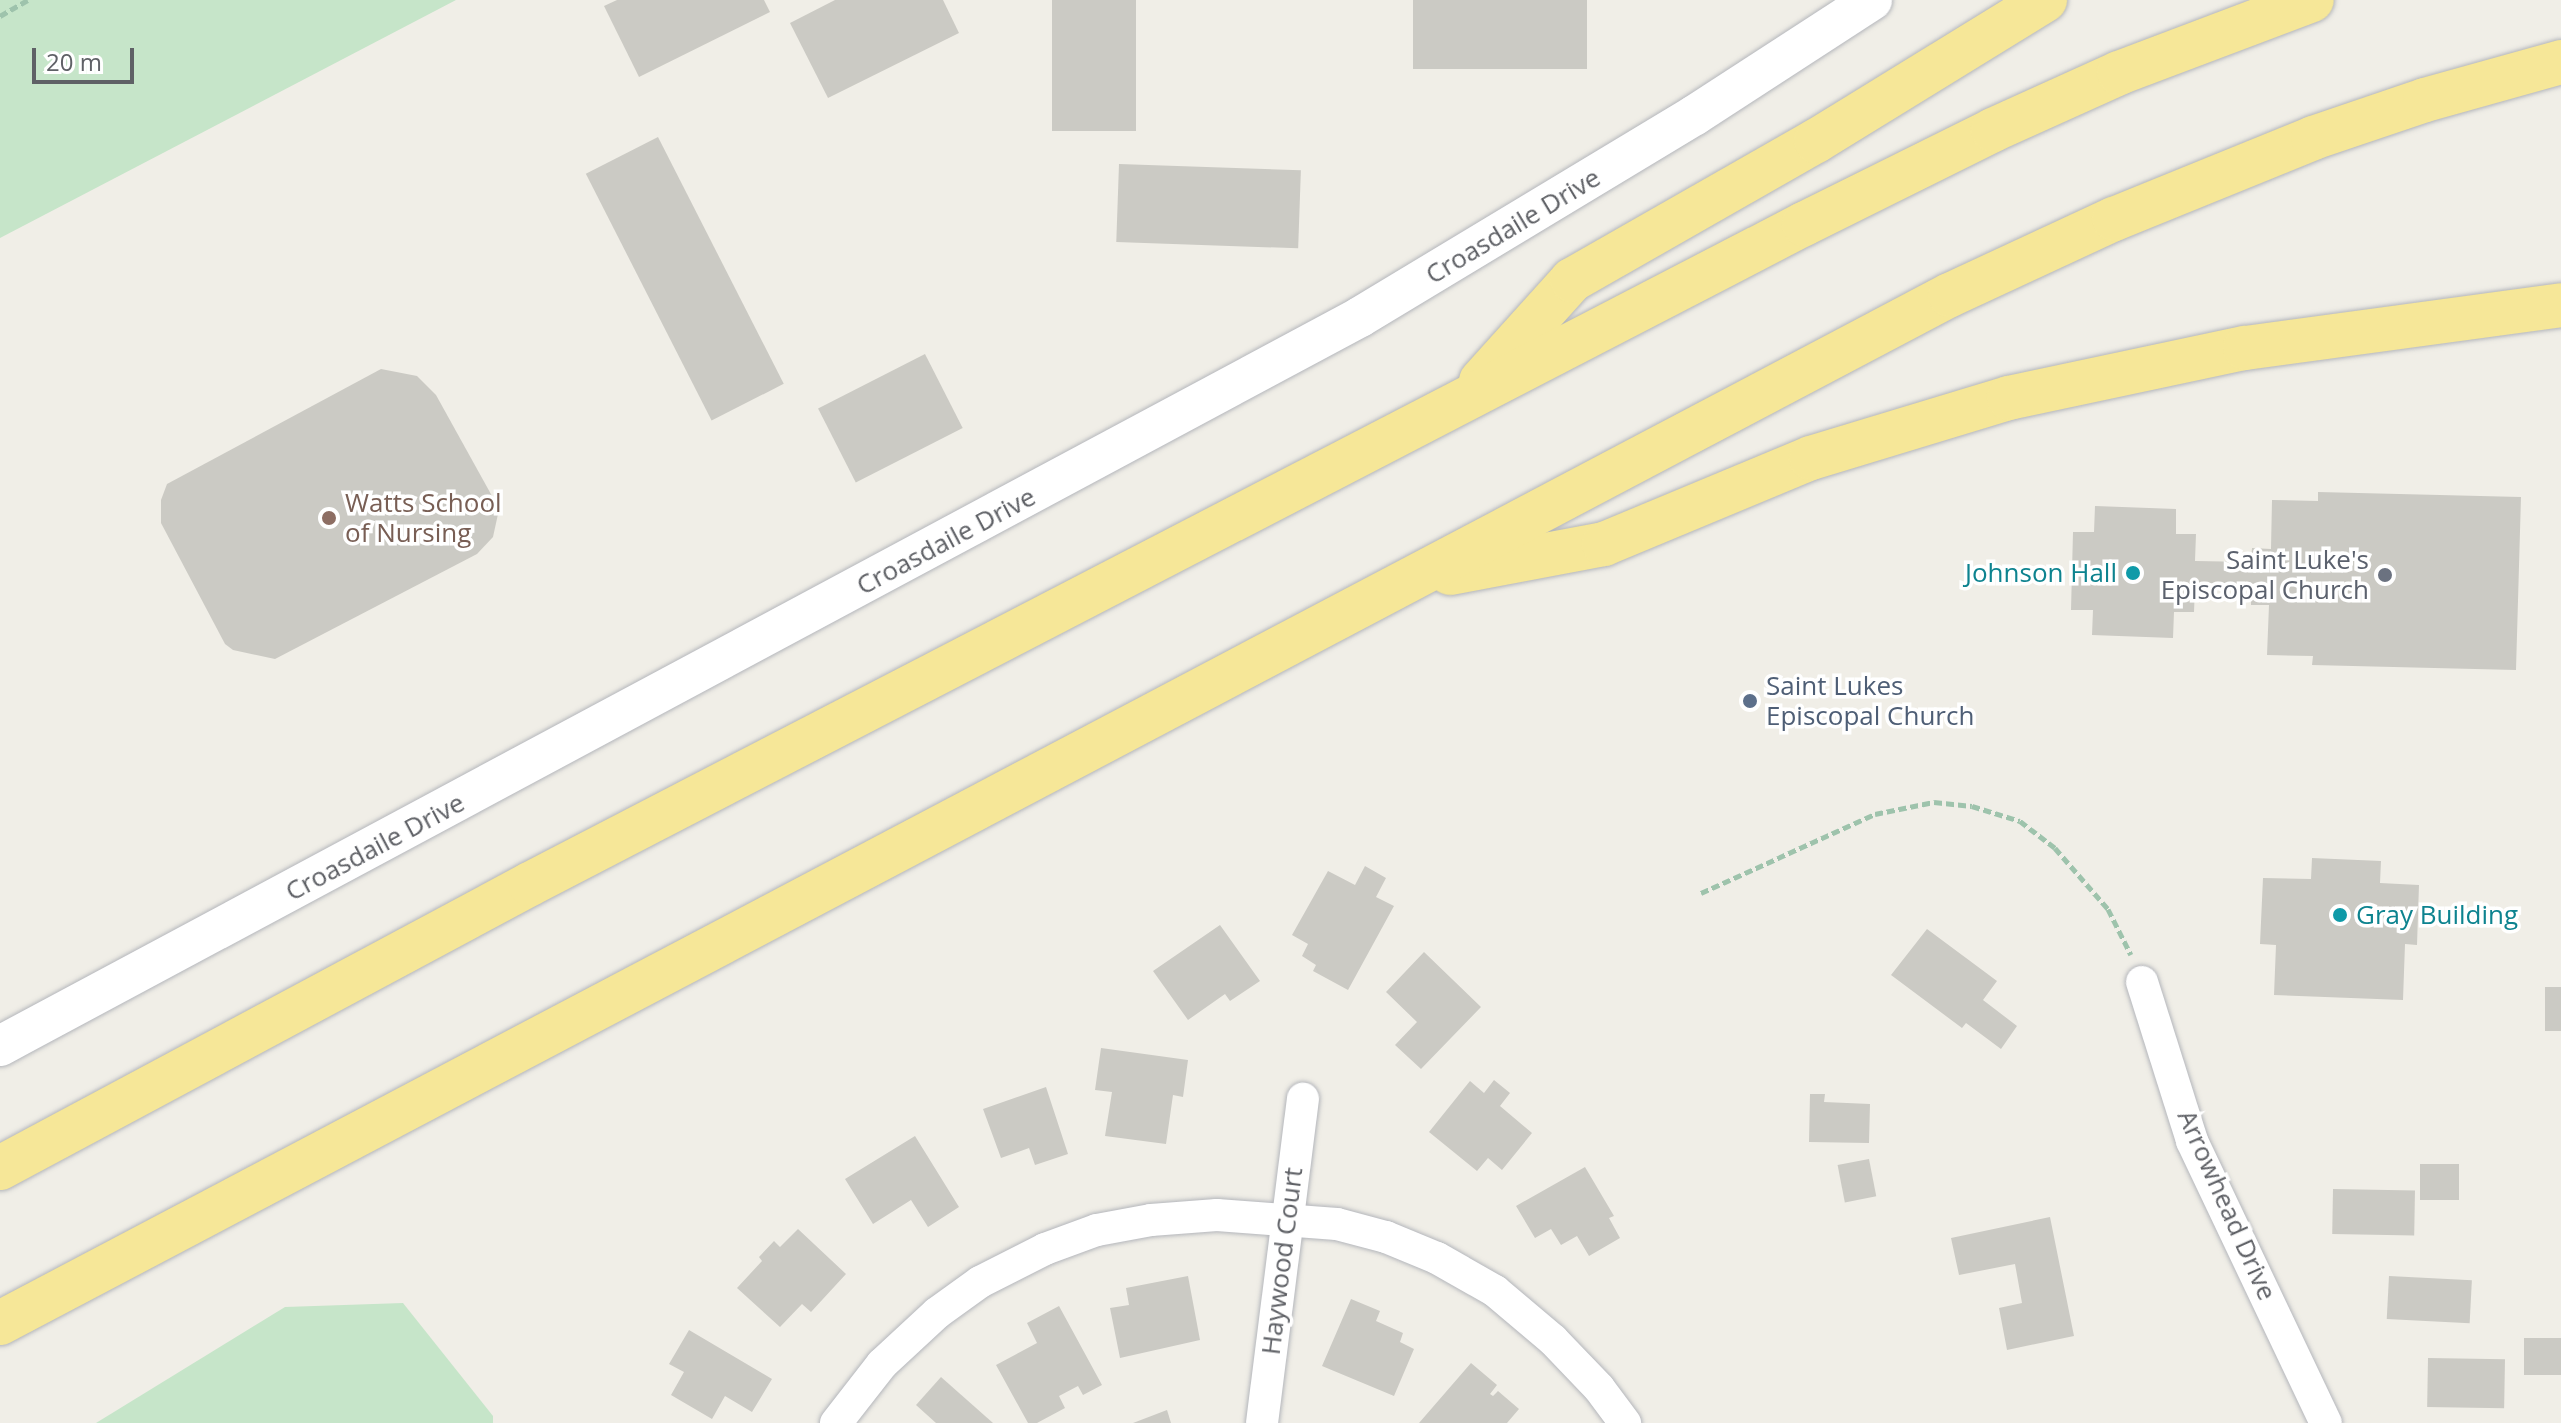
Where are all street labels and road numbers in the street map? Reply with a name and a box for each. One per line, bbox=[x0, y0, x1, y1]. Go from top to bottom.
street label: Croasdaile Drive bbox=[1420, 162, 1606, 290]
street label: Croasdaile Drive bbox=[851, 481, 1041, 601]
street label: Croasdaile Drive bbox=[280, 787, 470, 907]
street label: Arrowhead Drive bbox=[2171, 1105, 2283, 1305]
street label: Haywood Court bbox=[1255, 1166, 1309, 1356]

